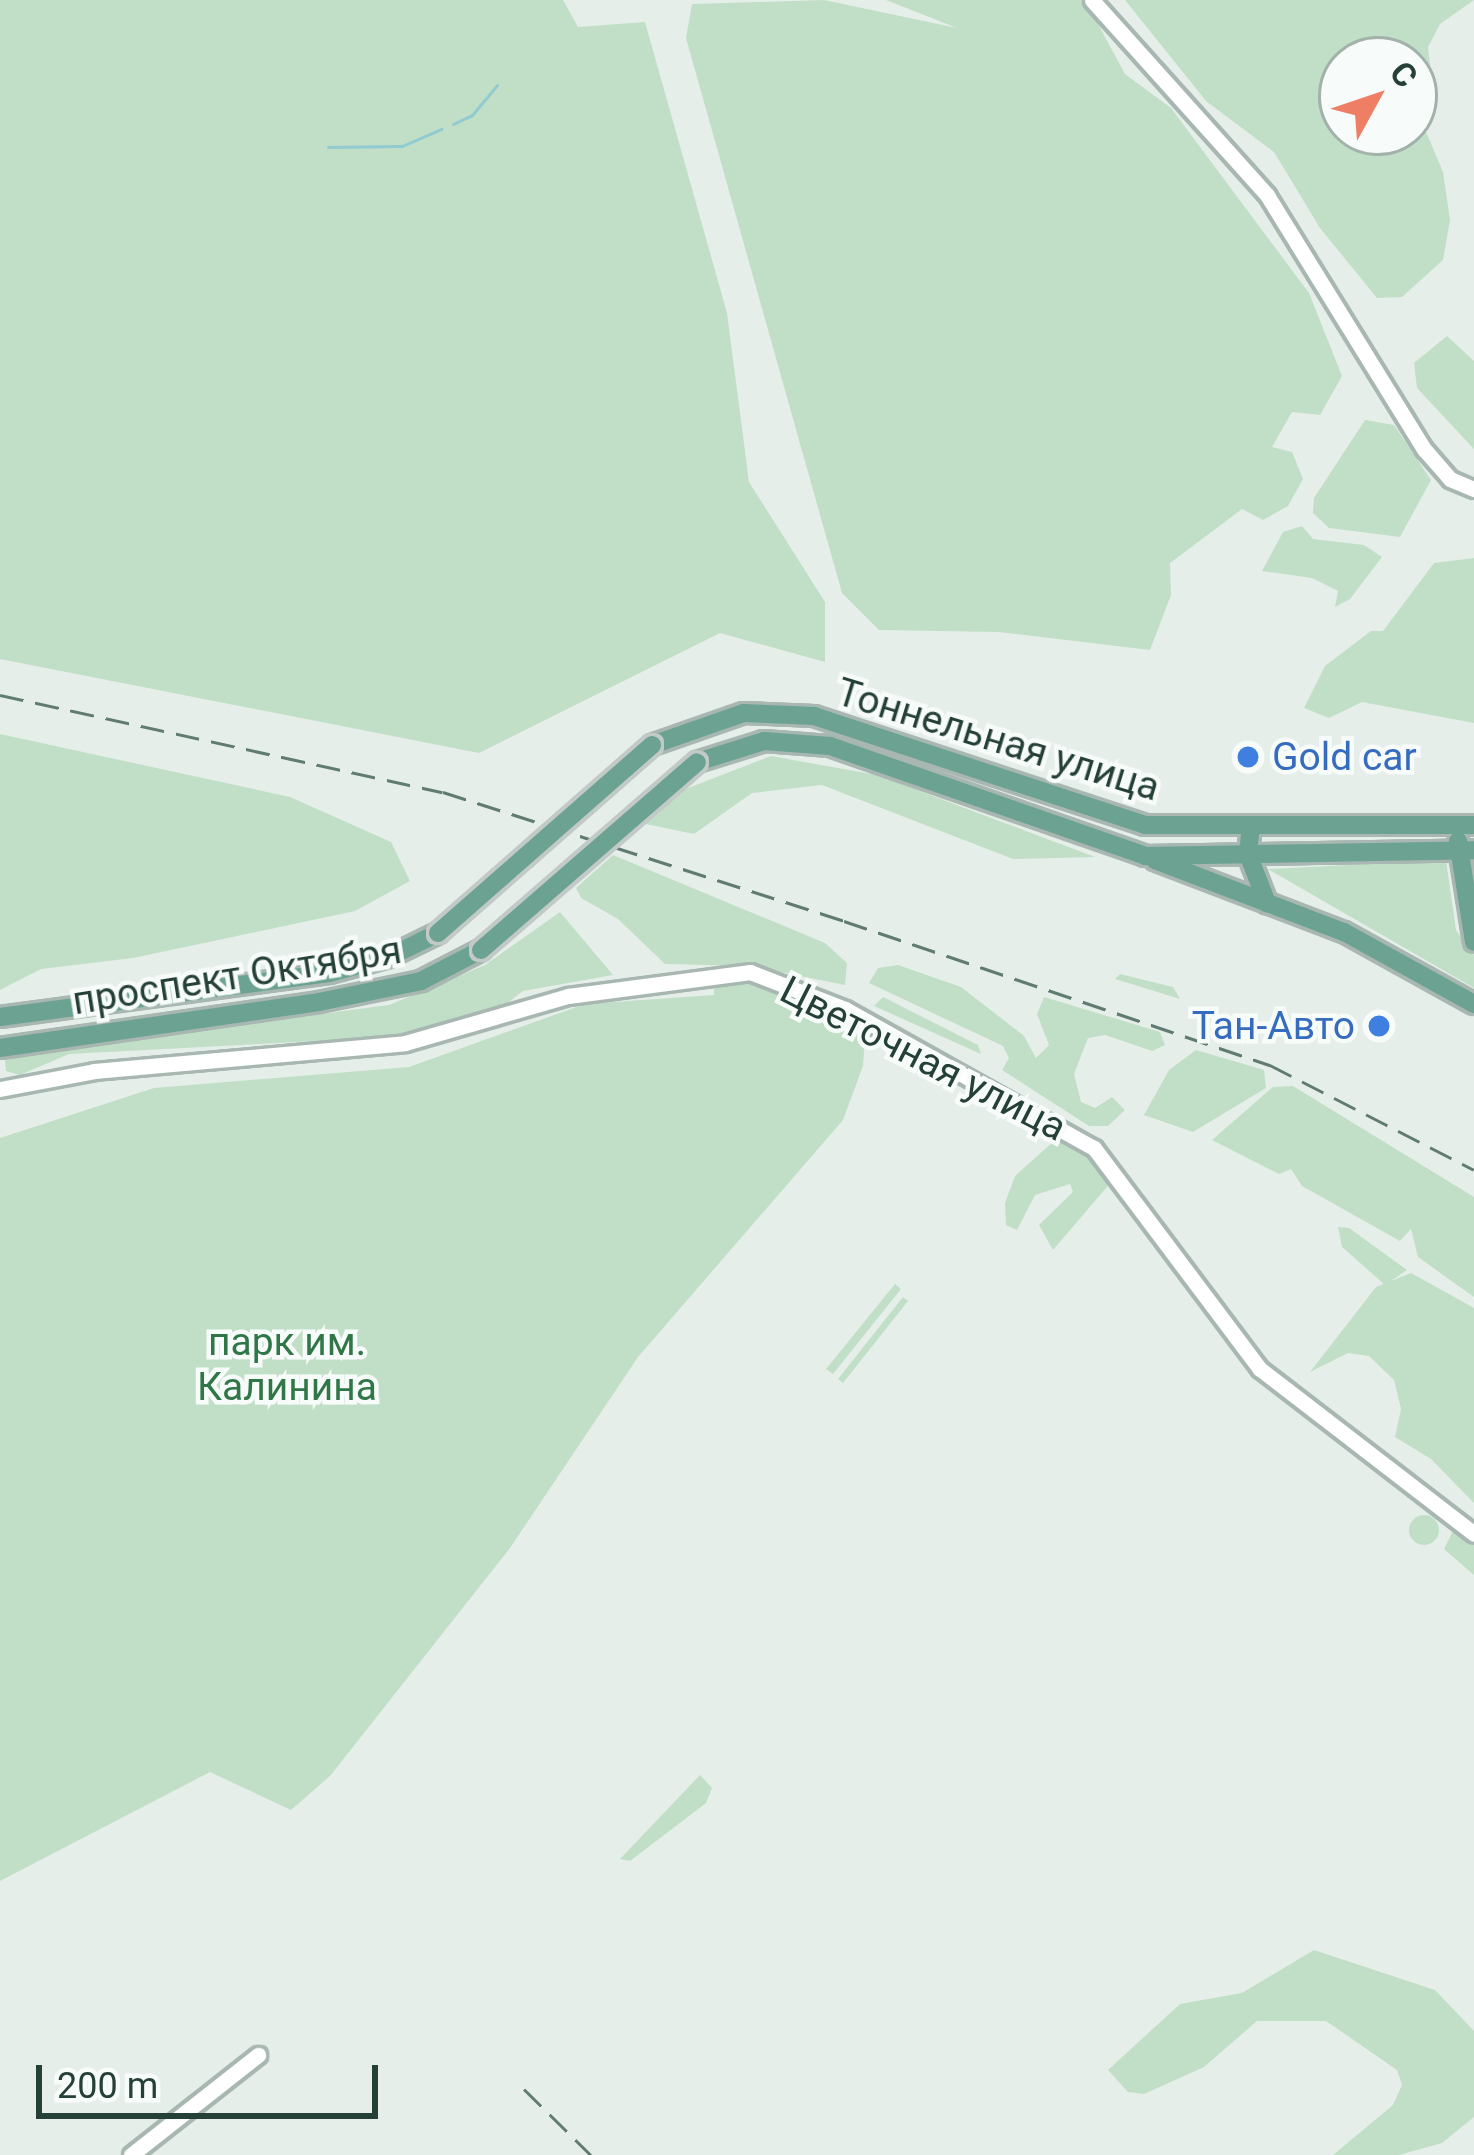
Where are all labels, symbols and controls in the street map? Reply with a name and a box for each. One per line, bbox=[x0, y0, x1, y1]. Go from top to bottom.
north arrow bbox=[1318, 36, 1438, 156]
text: С bbox=[1382, 54, 1426, 95]
street label: Тоннельная улица bbox=[831, 669, 1165, 811]
place label: Gold car bbox=[1272, 734, 1417, 780]
marker: Gold car bbox=[1235, 744, 1261, 770]
street label: проспект Октября bbox=[69, 927, 405, 1025]
street label: Цветочная улица bbox=[772, 967, 1074, 1151]
place label: Тан-Авто bbox=[1192, 1003, 1355, 1049]
marker: Тан-Авто bbox=[1366, 1013, 1392, 1039]
park label: парк им. Калинина bbox=[197, 1320, 377, 1411]
scale bar bbox=[42, 2041, 384, 2115]
text: 200 m bbox=[57, 2065, 158, 2107]

